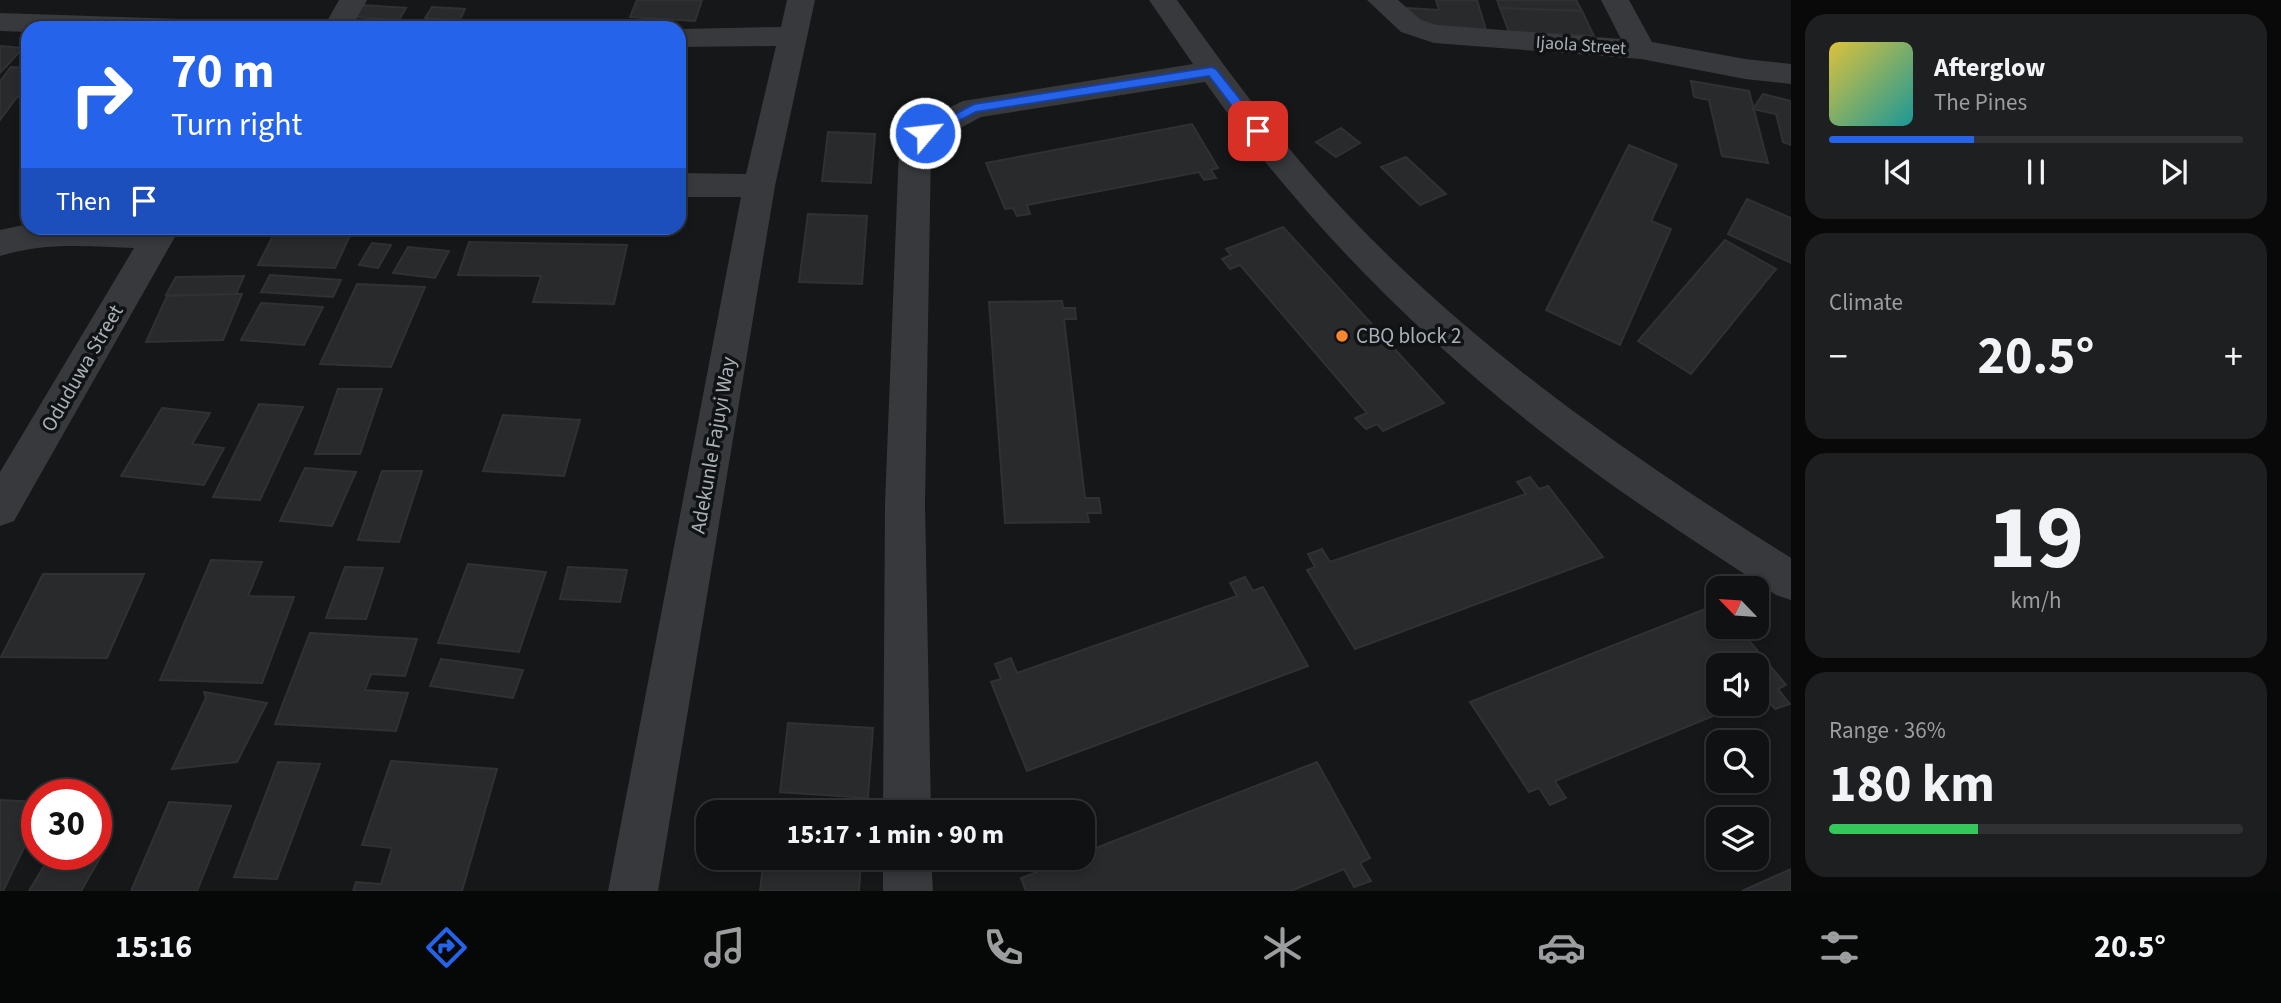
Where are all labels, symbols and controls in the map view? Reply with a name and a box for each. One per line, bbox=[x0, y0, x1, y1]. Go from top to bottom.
street label: Ijaola Street bbox=[1535, 30, 1627, 61]
text: 70 m bbox=[171, 37, 275, 107]
icon: right bbox=[56, 49, 147, 140]
text: Afterglow bbox=[1934, 49, 2045, 86]
text: The Pines bbox=[1934, 86, 2027, 119]
position arrow bbox=[888, 96, 962, 170]
pin bbox=[1228, 101, 1288, 161]
text: Turn right bbox=[171, 102, 302, 148]
icon: arrive bbox=[1239, 112, 1277, 150]
icon: previous bbox=[1879, 153, 1917, 191]
icon: pause bbox=[2017, 153, 2055, 191]
icon: next bbox=[2155, 153, 2193, 191]
icon: arrive bbox=[125, 182, 163, 220]
text: Then bbox=[56, 183, 111, 220]
text: Climate bbox=[1829, 286, 1903, 319]
street label: Oduduwa Street bbox=[33, 299, 131, 437]
text: 20.5° bbox=[1978, 320, 2094, 394]
place label: CBQ block 2 bbox=[1356, 321, 1461, 351]
marker: CBQ block 2 bbox=[1334, 328, 1350, 344]
text: − bbox=[1829, 330, 1848, 384]
text: + bbox=[2224, 330, 2243, 384]
street label: Adekunle Fajuyi Way bbox=[683, 354, 743, 536]
text: 19 bbox=[1988, 474, 2084, 603]
north arrow bbox=[1706, 576, 1769, 639]
map controls bbox=[1706, 576, 1769, 870]
text: km/h bbox=[2010, 584, 2062, 617]
button: sound bbox=[1706, 653, 1769, 716]
text: Range · 36% bbox=[1829, 714, 1946, 747]
button: search bbox=[1706, 730, 1769, 793]
text: 180 km bbox=[1829, 748, 1995, 822]
speed limit sign: 30 bbox=[21, 779, 112, 870]
button: layers bbox=[1706, 807, 1769, 870]
text: 15:17 · 1 min · 90 m bbox=[787, 816, 1004, 853]
icon: directions bbox=[422, 923, 471, 972]
icon: music bbox=[700, 923, 749, 972]
icon: phone bbox=[979, 923, 1028, 972]
icon: climate bbox=[1258, 923, 1307, 972]
icon: car bbox=[1537, 923, 1586, 972]
icon: filters bbox=[1815, 923, 1864, 972]
text: 15:16 bbox=[115, 924, 192, 970]
text: 20.5° bbox=[2094, 924, 2166, 970]

